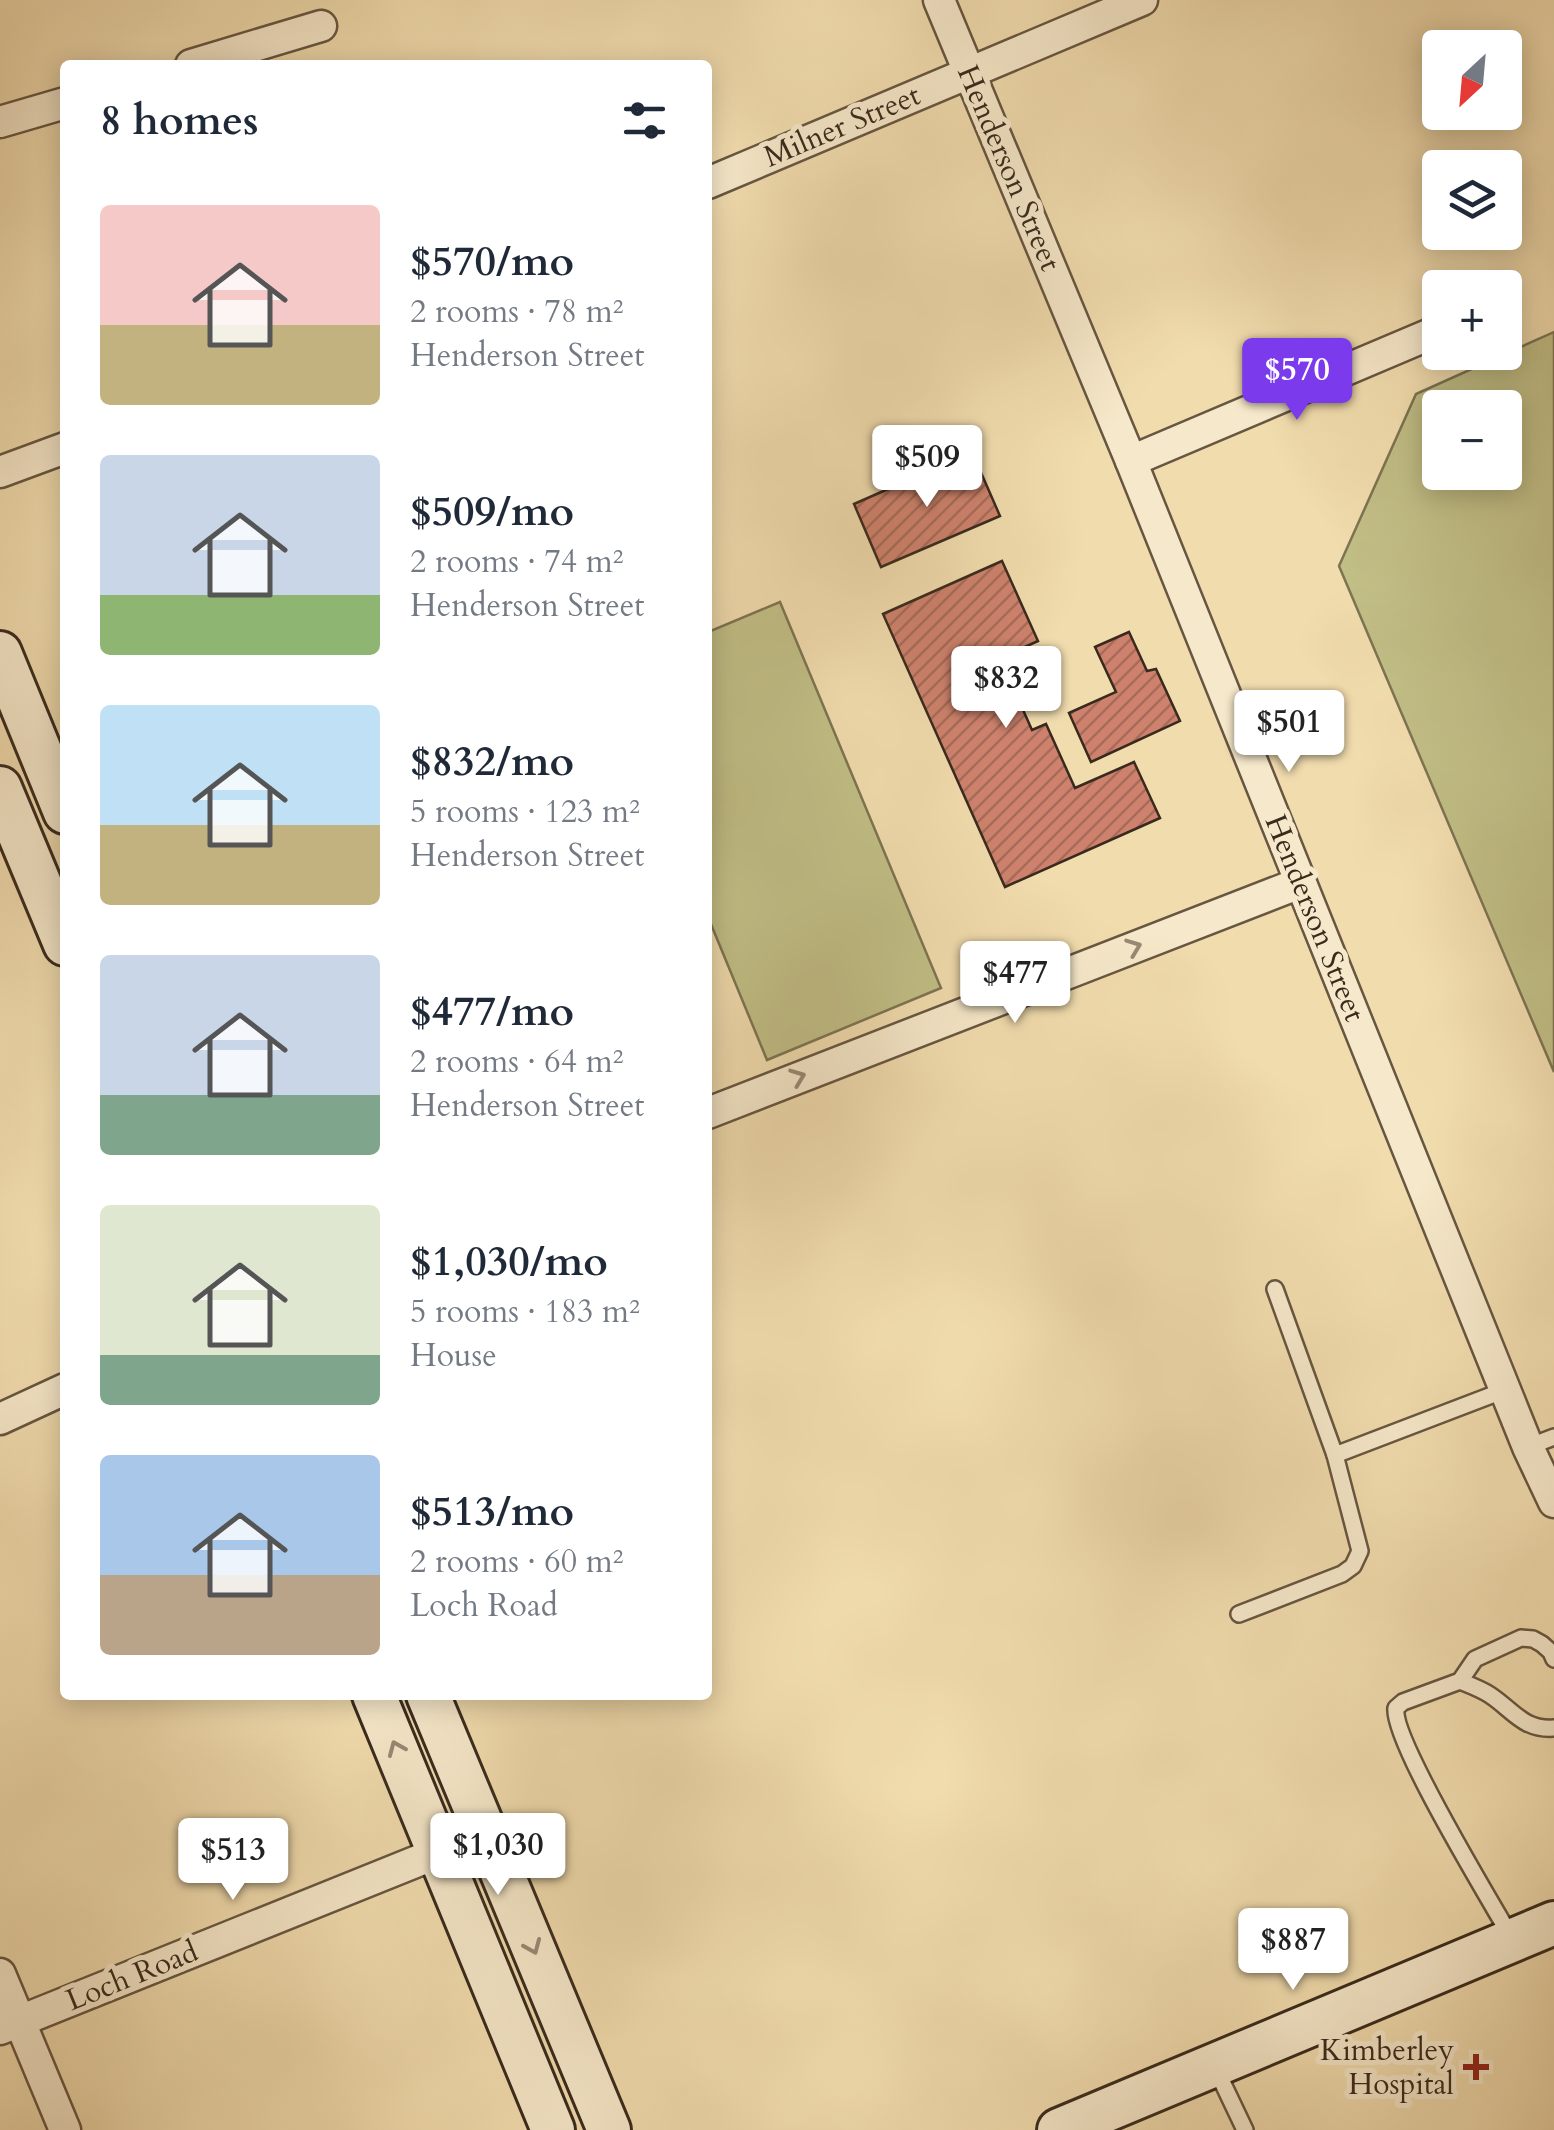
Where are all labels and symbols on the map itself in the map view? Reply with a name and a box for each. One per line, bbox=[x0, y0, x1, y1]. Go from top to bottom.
north arrow bbox=[1422, 30, 1522, 130]
street label: Henderson Street bbox=[947, 59, 1071, 278]
street label: Milner Street bbox=[758, 74, 927, 177]
pin: $570 bbox=[1238, 338, 1356, 423]
pin: $509 bbox=[868, 425, 986, 510]
pin: $832 bbox=[947, 646, 1065, 731]
pin: $501 bbox=[1230, 690, 1348, 775]
street label: Henderson Street bbox=[1255, 808, 1375, 1028]
one-way arrow bbox=[1124, 939, 1142, 959]
pin: $477 bbox=[956, 941, 1074, 1026]
one-way arrow bbox=[789, 1069, 806, 1089]
one-way arrow bbox=[388, 1740, 408, 1758]
pin: $1,030 bbox=[417, 1813, 579, 1898]
pin: $513 bbox=[174, 1818, 292, 1903]
pin: $887 bbox=[1234, 1908, 1352, 1993]
street label: Loch Road bbox=[60, 1931, 204, 2021]
one-way arrow bbox=[521, 1937, 541, 1955]
place label: Kimberley Hospital bbox=[1320, 2030, 1454, 2105]
marker: Kimberley Hospital bbox=[1463, 2054, 1489, 2080]

